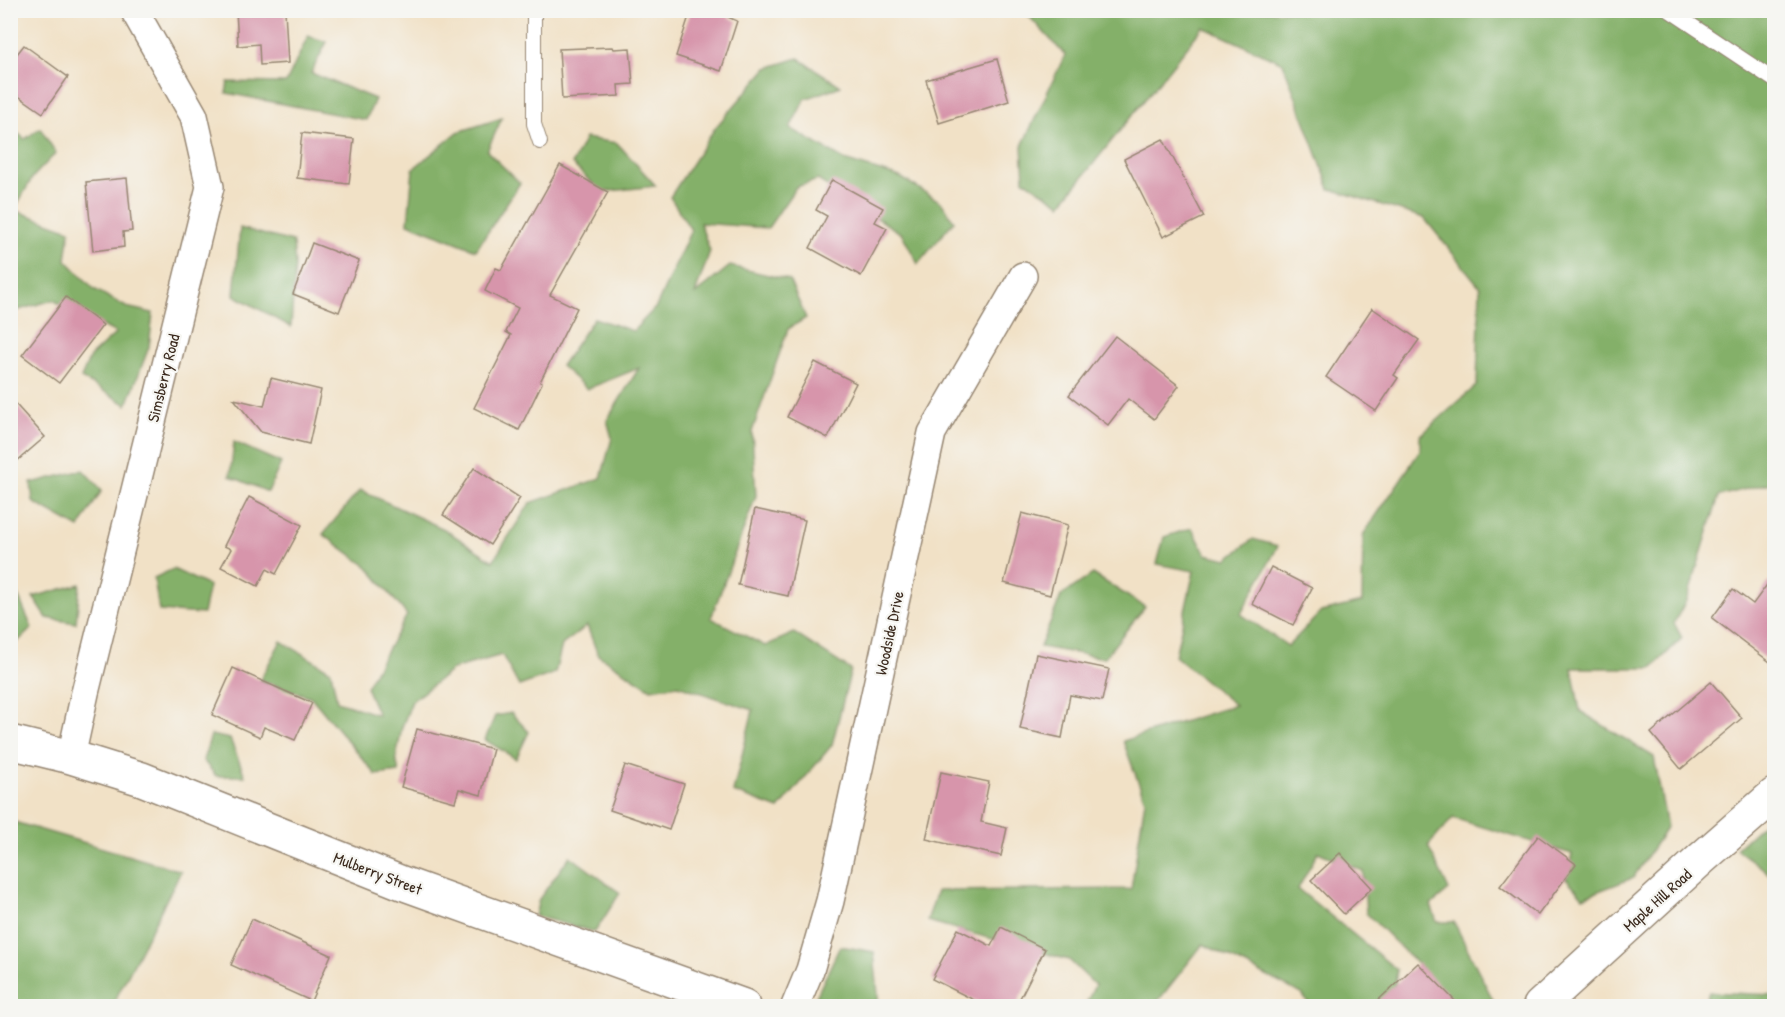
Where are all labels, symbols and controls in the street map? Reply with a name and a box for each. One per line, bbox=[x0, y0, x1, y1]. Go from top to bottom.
street label: Simsberry Road bbox=[141, 332, 185, 424]
street label: Woodside Drive bbox=[869, 588, 909, 677]
street label: Mulberry Street bbox=[331, 846, 426, 900]
street label: Maple Hill Road bbox=[1618, 863, 1696, 937]

